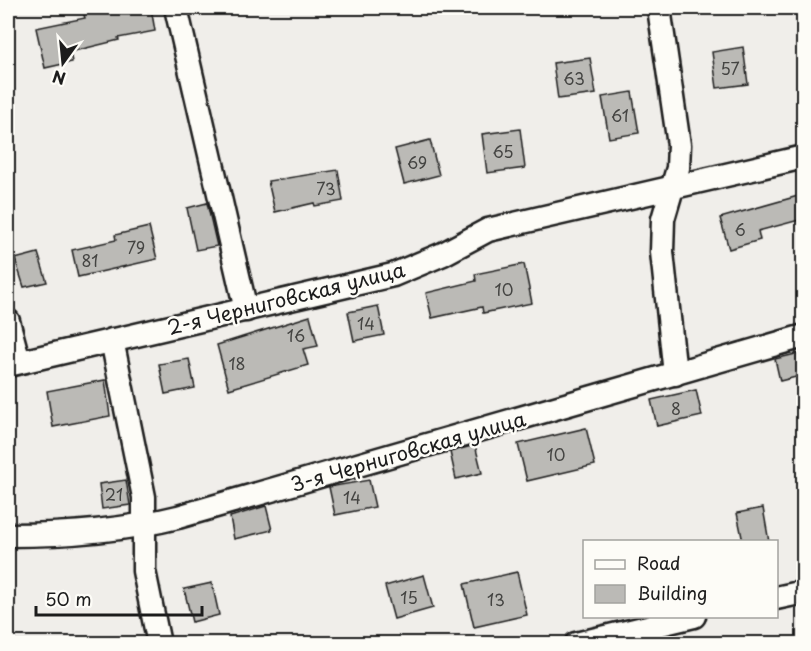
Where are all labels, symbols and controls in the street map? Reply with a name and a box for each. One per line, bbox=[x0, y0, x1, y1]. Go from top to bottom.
north arrow bbox=[33, 33, 93, 93]
house number: 57 bbox=[720, 56, 740, 80]
text: N bbox=[50, 65, 68, 92]
house number: 63 bbox=[563, 66, 585, 90]
house number: 61 bbox=[611, 103, 629, 127]
house number: 65 bbox=[492, 139, 514, 163]
house number: 69 bbox=[407, 150, 427, 174]
house number: 73 bbox=[316, 176, 336, 200]
house number: 6 bbox=[734, 217, 746, 241]
house number: 79 bbox=[127, 235, 145, 259]
house number: 81 bbox=[81, 248, 99, 272]
street label: 2-я Черниговская улица bbox=[164, 254, 408, 342]
house number: 10 bbox=[495, 277, 513, 301]
house number: 14 bbox=[357, 311, 375, 335]
house number: 16 bbox=[287, 323, 305, 347]
house number: 18 bbox=[228, 351, 246, 375]
house number: 8 bbox=[671, 396, 681, 420]
street label: 3-я Черниговская улица bbox=[287, 403, 529, 499]
house number: 10 bbox=[547, 442, 565, 466]
house number: 21 bbox=[105, 482, 123, 506]
house number: 14 bbox=[343, 485, 361, 509]
legend bbox=[583, 540, 778, 618]
text: Road bbox=[637, 549, 681, 576]
scale bar bbox=[36, 579, 202, 617]
text: Building bbox=[637, 579, 707, 606]
text: 50 m bbox=[45, 585, 92, 612]
house number: 15 bbox=[400, 585, 418, 609]
house number: 13 bbox=[487, 587, 505, 611]

